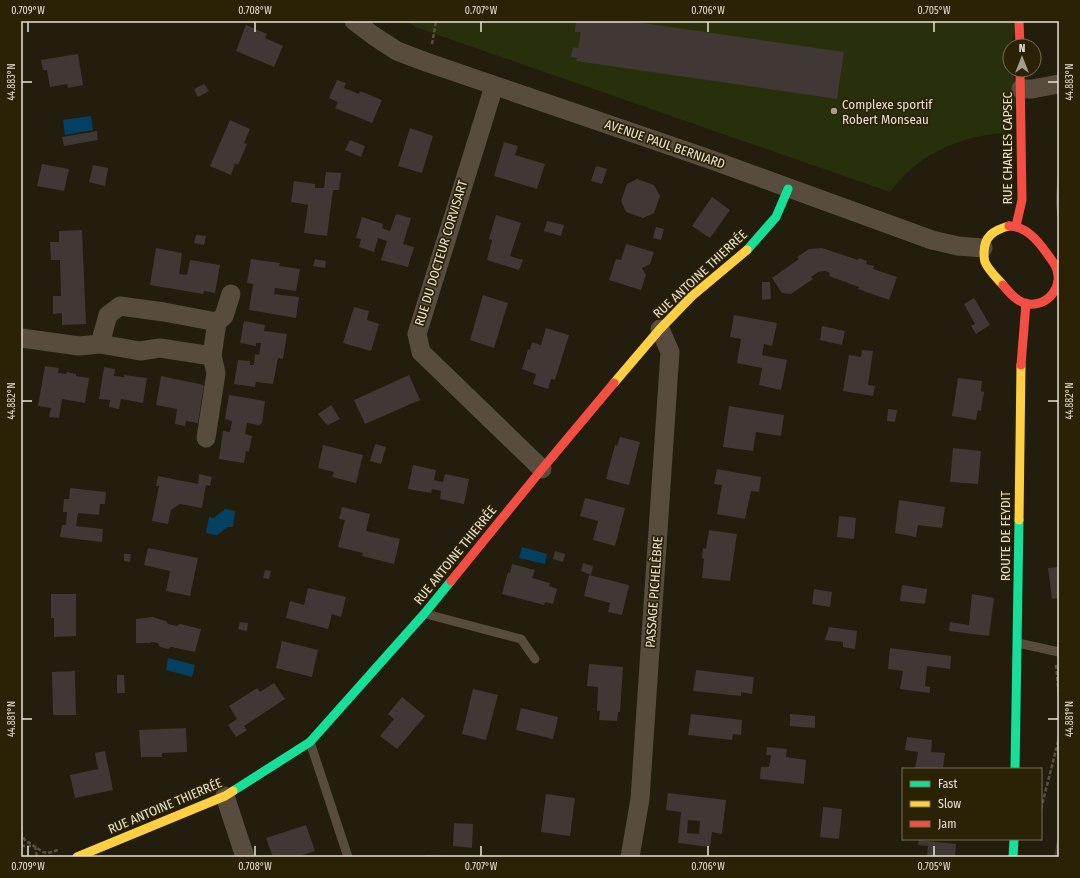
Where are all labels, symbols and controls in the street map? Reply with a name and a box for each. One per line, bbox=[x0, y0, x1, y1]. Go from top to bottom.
text: 0.709°W bbox=[11, 5, 45, 17]
text: 0.708°W bbox=[238, 5, 272, 17]
text: 0.707°W bbox=[465, 5, 498, 17]
text: 0.706°W bbox=[691, 5, 725, 17]
text: 0.705°W bbox=[917, 5, 951, 17]
north arrow bbox=[1002, 38, 1042, 78]
text: N bbox=[1019, 42, 1025, 55]
text: 44.883°N bbox=[6, 63, 18, 101]
text: 44.883°N bbox=[1064, 63, 1076, 101]
street label: RUE CHARLES CAPSEC bbox=[1000, 91, 1015, 204]
place label: Complexe sportif Robert Monseau bbox=[842, 97, 933, 127]
marker: Complexe sportif Robert Monseau bbox=[829, 106, 839, 116]
street label: AVENUE PAUL BERNIARD bbox=[603, 116, 727, 172]
street label: RUE DU DOCTEUR CORVISART bbox=[412, 178, 470, 328]
street label: RUE ANTOINE THIERRÉE bbox=[650, 227, 750, 321]
text: 44.882°N bbox=[6, 383, 18, 419]
text: 44.882°N bbox=[1064, 383, 1076, 419]
street label: ROUTE DE FEYDIT bbox=[998, 491, 1013, 581]
street label: RUE ANTOINE THIERRÉE bbox=[411, 503, 499, 607]
street label: PASSAGE PICHELÈBRE bbox=[643, 536, 665, 648]
text: 44.881°N bbox=[6, 701, 18, 737]
text: 44.881°N bbox=[1064, 701, 1076, 737]
legend bbox=[902, 768, 1042, 840]
street label: RUE ANTOINE THIERRÉE bbox=[106, 775, 224, 837]
text: Fast bbox=[938, 777, 957, 791]
text: Slow bbox=[938, 797, 961, 811]
text: Jam bbox=[938, 817, 956, 831]
text: 0.709°W bbox=[11, 861, 45, 873]
text: 0.708°W bbox=[238, 861, 272, 873]
text: 0.707°W bbox=[465, 861, 498, 873]
text: 0.706°W bbox=[691, 861, 725, 873]
text: 0.705°W bbox=[917, 861, 951, 873]

